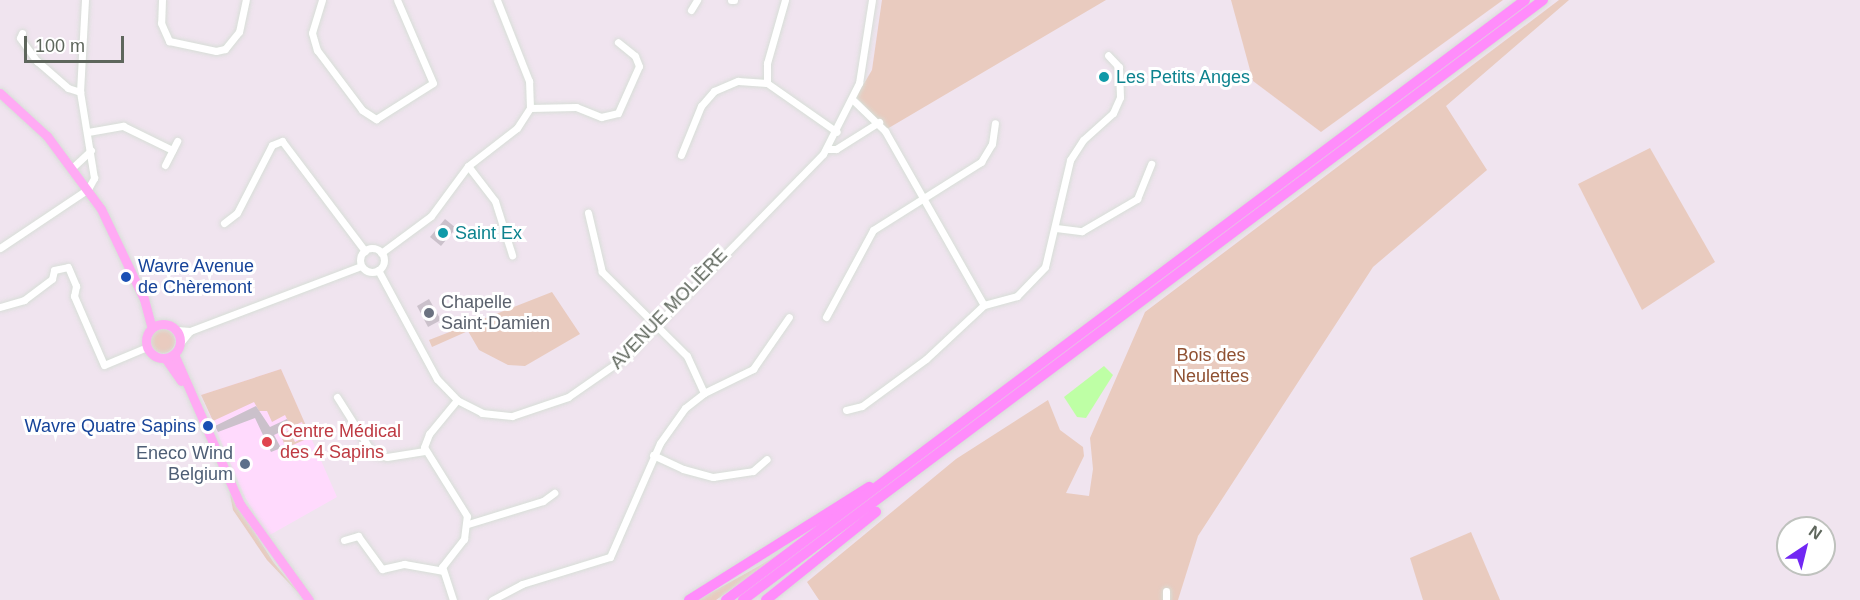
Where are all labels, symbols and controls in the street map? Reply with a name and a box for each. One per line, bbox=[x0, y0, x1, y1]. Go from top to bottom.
scale bar bbox=[27, 24, 128, 62]
text: 100 m bbox=[35, 36, 85, 56]
place label: Les Petits Anges bbox=[1116, 66, 1251, 88]
marker: Les Petits Anges bbox=[1097, 70, 1111, 84]
place label: Saint Ex bbox=[455, 222, 522, 244]
marker: Saint Ex bbox=[436, 226, 450, 240]
street label: AVENUE MOLIÈRE bbox=[606, 244, 732, 374]
place label: Wavre Avenue de Chèremont bbox=[138, 256, 255, 298]
marker: Wavre Avenue de Chèremont bbox=[119, 270, 133, 284]
place label: Chapelle Saint-Damien bbox=[441, 292, 550, 334]
marker: Chapelle Saint-Damien bbox=[422, 306, 436, 320]
park label: Bois des Neulettes bbox=[1173, 345, 1249, 388]
place label: Wavre Quatre Sapins bbox=[25, 415, 196, 437]
marker: Wavre Quatre Sapins bbox=[201, 419, 215, 433]
place label: Centre Médical des 4 Sapins bbox=[280, 421, 401, 464]
marker: Centre Médical des 4 Sapins bbox=[258, 433, 276, 451]
place label: Eneco Wind Belgium bbox=[136, 443, 233, 486]
marker: Eneco Wind Belgium bbox=[238, 457, 252, 471]
north arrow bbox=[1776, 516, 1836, 576]
text: N bbox=[1806, 522, 1825, 543]

